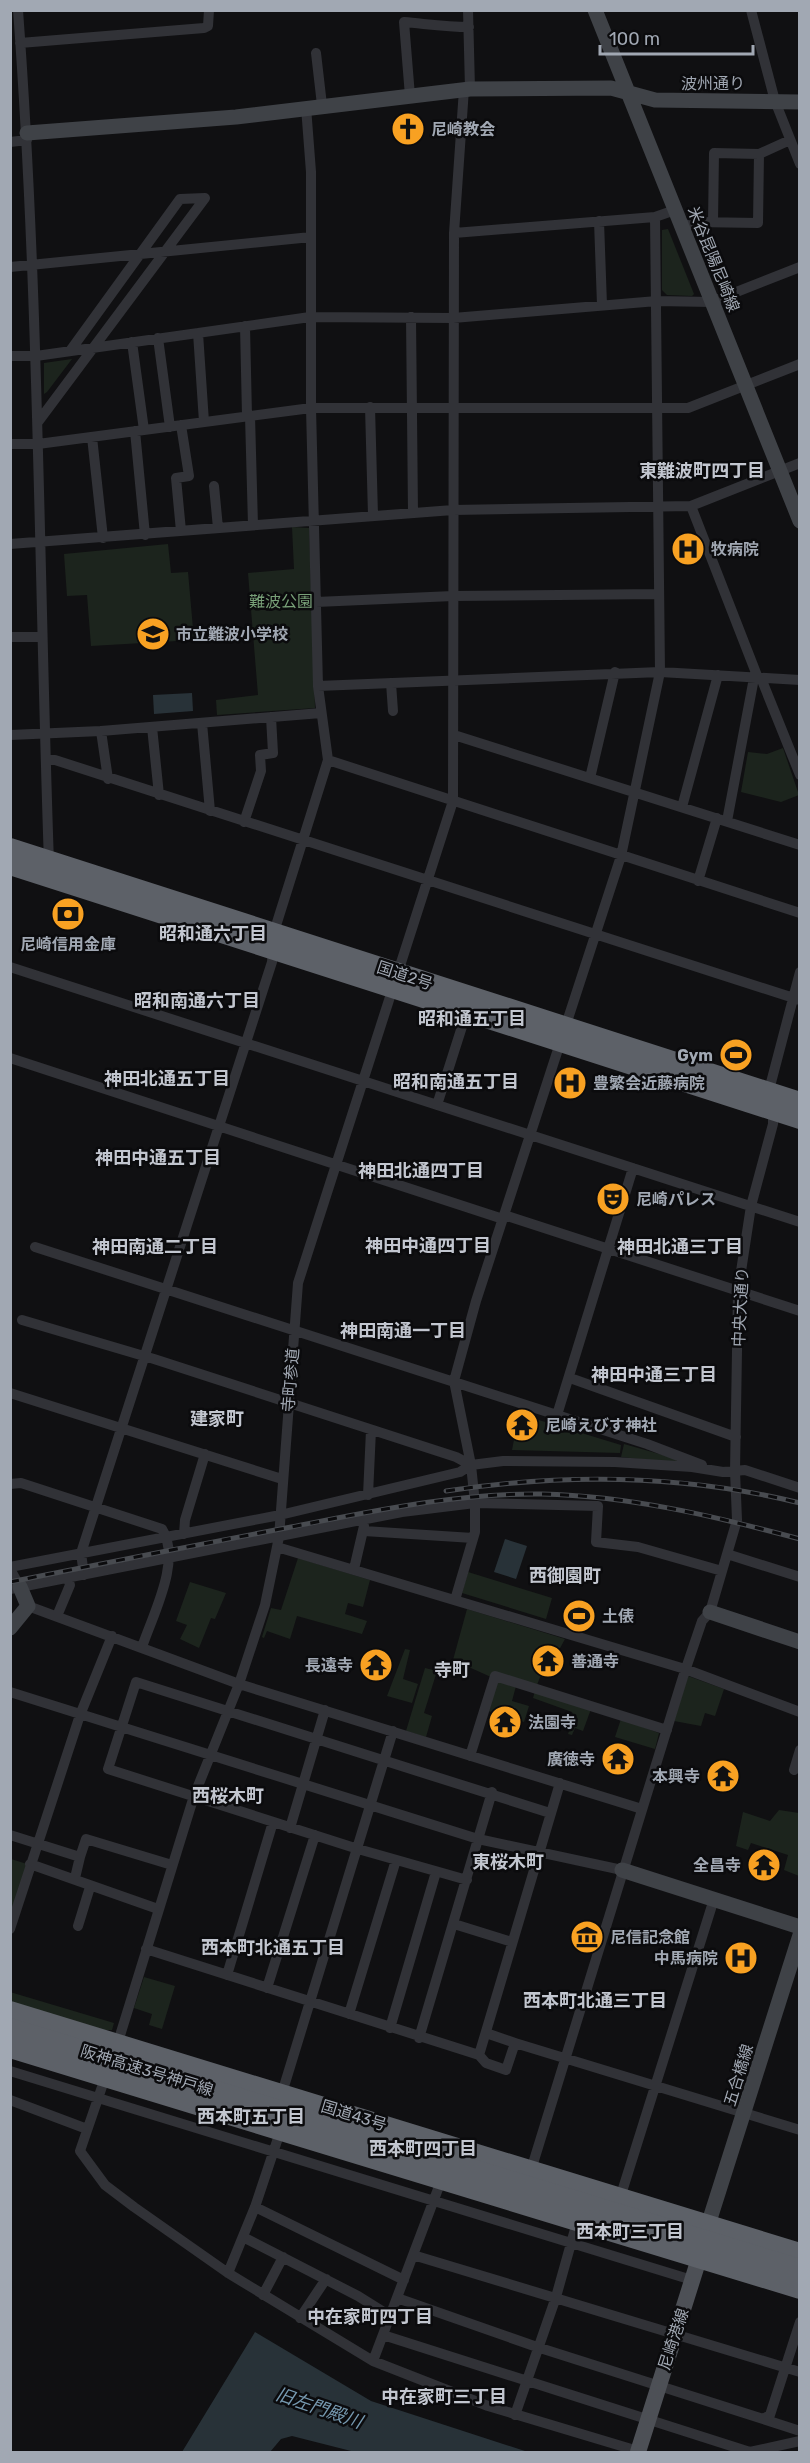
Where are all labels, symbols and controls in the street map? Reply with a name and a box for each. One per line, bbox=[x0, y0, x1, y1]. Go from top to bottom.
scale bar bbox=[600, 18, 753, 56]
text: 100 m bbox=[609, 28, 660, 50]
street label: 波州通り bbox=[681, 74, 745, 93]
church icon: 尼崎教会 bbox=[390, 111, 426, 147]
place label: 尼崎教会 bbox=[431, 120, 495, 139]
street label: 米谷昆陽尼崎線 bbox=[684, 204, 743, 315]
district label: 東難波町四丁目 bbox=[639, 460, 765, 482]
hospital icon: 牧病院 bbox=[670, 531, 706, 567]
place label: 牧病院 bbox=[711, 540, 759, 559]
park label: 難波公園 bbox=[249, 592, 313, 611]
school or university icon: 市立難波小学校 bbox=[135, 616, 171, 652]
place label: 市立難波小学校 bbox=[176, 625, 288, 644]
bank icon: 尼崎信用金庫 bbox=[50, 896, 86, 932]
district label: 昭和通六丁目 bbox=[159, 923, 267, 945]
place label: 尼崎信用金庫 bbox=[20, 935, 116, 954]
street label: 国道2号 bbox=[375, 958, 435, 993]
district label: 昭和南通六丁目 bbox=[134, 990, 260, 1012]
district label: 昭和通五丁目 bbox=[418, 1008, 526, 1030]
sports icon: Gym bbox=[718, 1037, 754, 1073]
place label: Gym bbox=[677, 1046, 713, 1065]
hospital icon: 豊繁会近藤病院 bbox=[552, 1065, 588, 1101]
district label: 神田北通五丁目 bbox=[104, 1068, 230, 1090]
district label: 昭和南通五丁目 bbox=[393, 1071, 519, 1093]
place label: 豊繁会近藤病院 bbox=[593, 1074, 705, 1093]
district label: 神田中通五丁目 bbox=[95, 1147, 221, 1169]
district label: 神田北通四丁目 bbox=[358, 1160, 484, 1182]
theatre icon: 尼崎パレス bbox=[595, 1181, 631, 1217]
place label: 尼崎パレス bbox=[636, 1190, 716, 1209]
district label: 神田中通四丁目 bbox=[365, 1235, 491, 1257]
district label: 神田南通二丁目 bbox=[92, 1236, 218, 1258]
district label: 神田北通三丁目 bbox=[617, 1236, 743, 1258]
street label: 中央大通り bbox=[729, 1267, 752, 1347]
district label: 神田南通一丁目 bbox=[340, 1320, 466, 1342]
street label: 寺町参道 bbox=[278, 1347, 303, 1413]
district label: 神田中通三丁目 bbox=[591, 1364, 717, 1386]
temple icon: 尼崎えびす神社 bbox=[504, 1407, 540, 1443]
district label: 建家町 bbox=[190, 1408, 244, 1430]
place label: 尼崎えびす神社 bbox=[545, 1416, 657, 1435]
district label: 西御園町 bbox=[529, 1565, 601, 1587]
sports icon: 土俵 bbox=[561, 1598, 597, 1634]
place label: 土俵 bbox=[602, 1607, 634, 1626]
temple icon: 善通寺 bbox=[530, 1643, 566, 1679]
temple icon: 長遠寺 bbox=[358, 1647, 394, 1683]
place label: 善通寺 bbox=[571, 1652, 619, 1671]
place label: 長遠寺 bbox=[305, 1656, 353, 1675]
district label: 寺町 bbox=[434, 1659, 470, 1681]
temple icon: 法園寺 bbox=[487, 1704, 523, 1740]
place label: 法園寺 bbox=[528, 1713, 576, 1732]
temple icon: 廣徳寺 bbox=[600, 1741, 636, 1777]
place label: 廣徳寺 bbox=[547, 1750, 595, 1769]
temple icon: 本興寺 bbox=[705, 1758, 741, 1794]
place label: 本興寺 bbox=[652, 1767, 700, 1786]
district label: 西桜木町 bbox=[192, 1785, 264, 1807]
temple icon: 全昌寺 bbox=[746, 1847, 782, 1883]
district label: 東桜木町 bbox=[472, 1851, 544, 1873]
place label: 全昌寺 bbox=[693, 1856, 741, 1875]
museum icon: 尼信記念館 bbox=[569, 1919, 605, 1955]
place label: 尼信記念館 bbox=[610, 1928, 690, 1947]
district label: 西本町北通五丁目 bbox=[201, 1937, 345, 1959]
hospital icon: 中馬病院 bbox=[723, 1940, 759, 1976]
place label: 中馬病院 bbox=[654, 1949, 718, 1968]
district label: 西本町北通三丁目 bbox=[523, 1990, 667, 2012]
street label: 阪神高速3号神戸線 bbox=[78, 2041, 215, 2100]
street label: 五合橋線 bbox=[720, 2042, 757, 2109]
street label: 国道43号 bbox=[319, 2097, 389, 2134]
district label: 西本町五丁目 bbox=[197, 2106, 305, 2128]
district label: 西本町四丁目 bbox=[369, 2138, 477, 2160]
district label: 西本町三丁目 bbox=[576, 2221, 684, 2243]
district label: 中在家町四丁目 bbox=[307, 2306, 433, 2328]
street label: 尼崎港線 bbox=[655, 2306, 692, 2373]
water label: 旧左門殿川 bbox=[273, 2383, 367, 2434]
district label: 中在家町三丁目 bbox=[381, 2386, 507, 2408]

